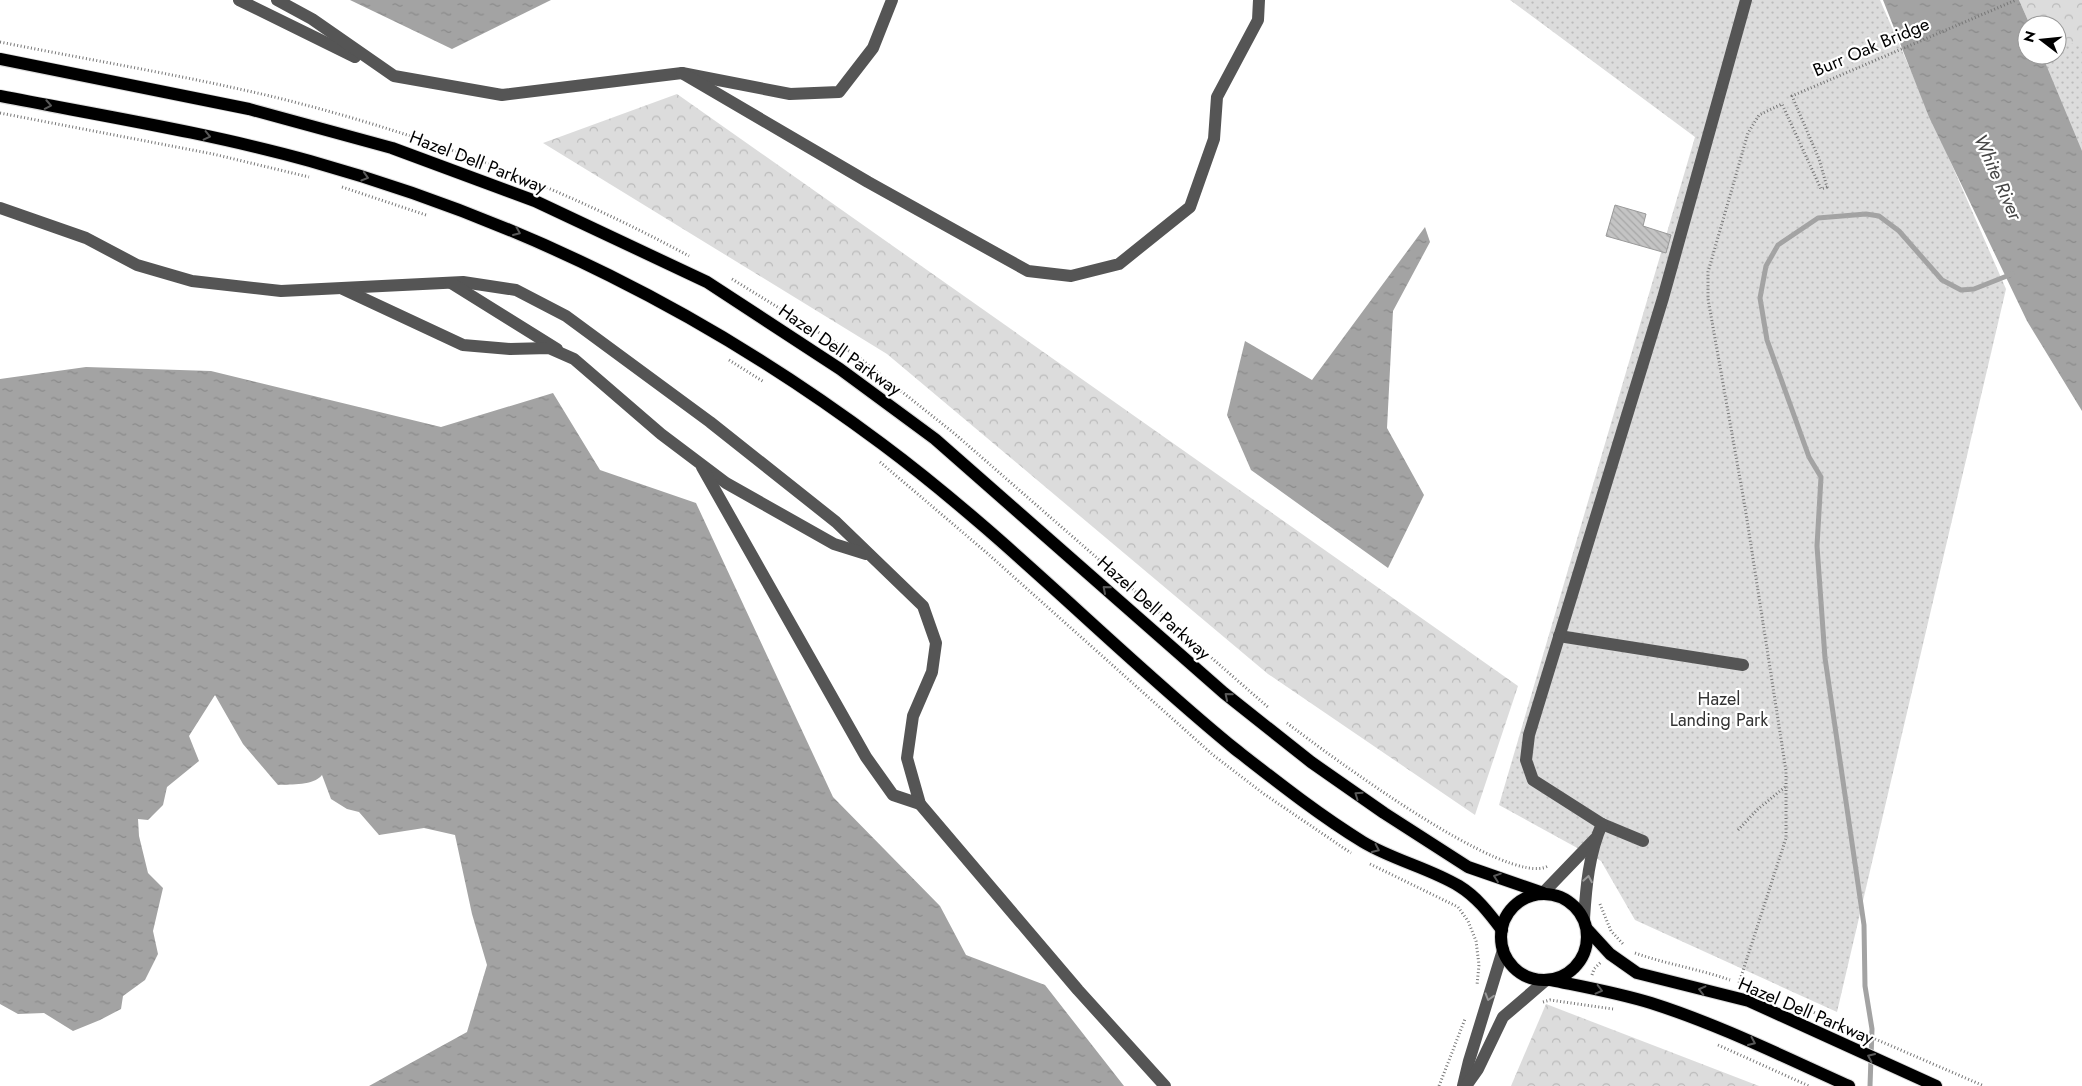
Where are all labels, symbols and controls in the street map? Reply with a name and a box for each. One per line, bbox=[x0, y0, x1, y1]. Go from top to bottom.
street label: Burr Oak Bridge bbox=[1809, 11, 1933, 83]
north arrow bbox=[2017, 15, 2067, 65]
text: N bbox=[2018, 28, 2041, 45]
one-way arrow bbox=[43, 100, 52, 110]
street label: Hazel Dell Parkway bbox=[406, 124, 550, 200]
water label: White River bbox=[1967, 130, 2030, 226]
one-way arrow bbox=[203, 131, 212, 141]
one-way arrow bbox=[360, 172, 368, 182]
one-way arrow bbox=[512, 226, 521, 237]
street label: Hazel Dell Parkway bbox=[773, 298, 907, 402]
street label: Hazel Dell Parkway bbox=[1092, 550, 1216, 666]
one-way arrow bbox=[1103, 586, 1112, 595]
park label: Hazel Landing Park bbox=[1670, 686, 1768, 733]
one-way arrow bbox=[1225, 693, 1234, 702]
one-way arrow bbox=[1354, 792, 1364, 801]
one-way arrow bbox=[1371, 842, 1380, 853]
one-way arrow bbox=[1493, 873, 1502, 883]
one-way arrow bbox=[1583, 875, 1593, 883]
street label: Hazel Dell Parkway bbox=[1734, 971, 1878, 1051]
one-way arrow bbox=[1594, 984, 1603, 995]
one-way arrow bbox=[1698, 985, 1706, 995]
one-way arrow bbox=[1484, 992, 1494, 1001]
one-way arrow bbox=[1747, 1036, 1756, 1046]
one-way arrow bbox=[1867, 1053, 1876, 1064]

